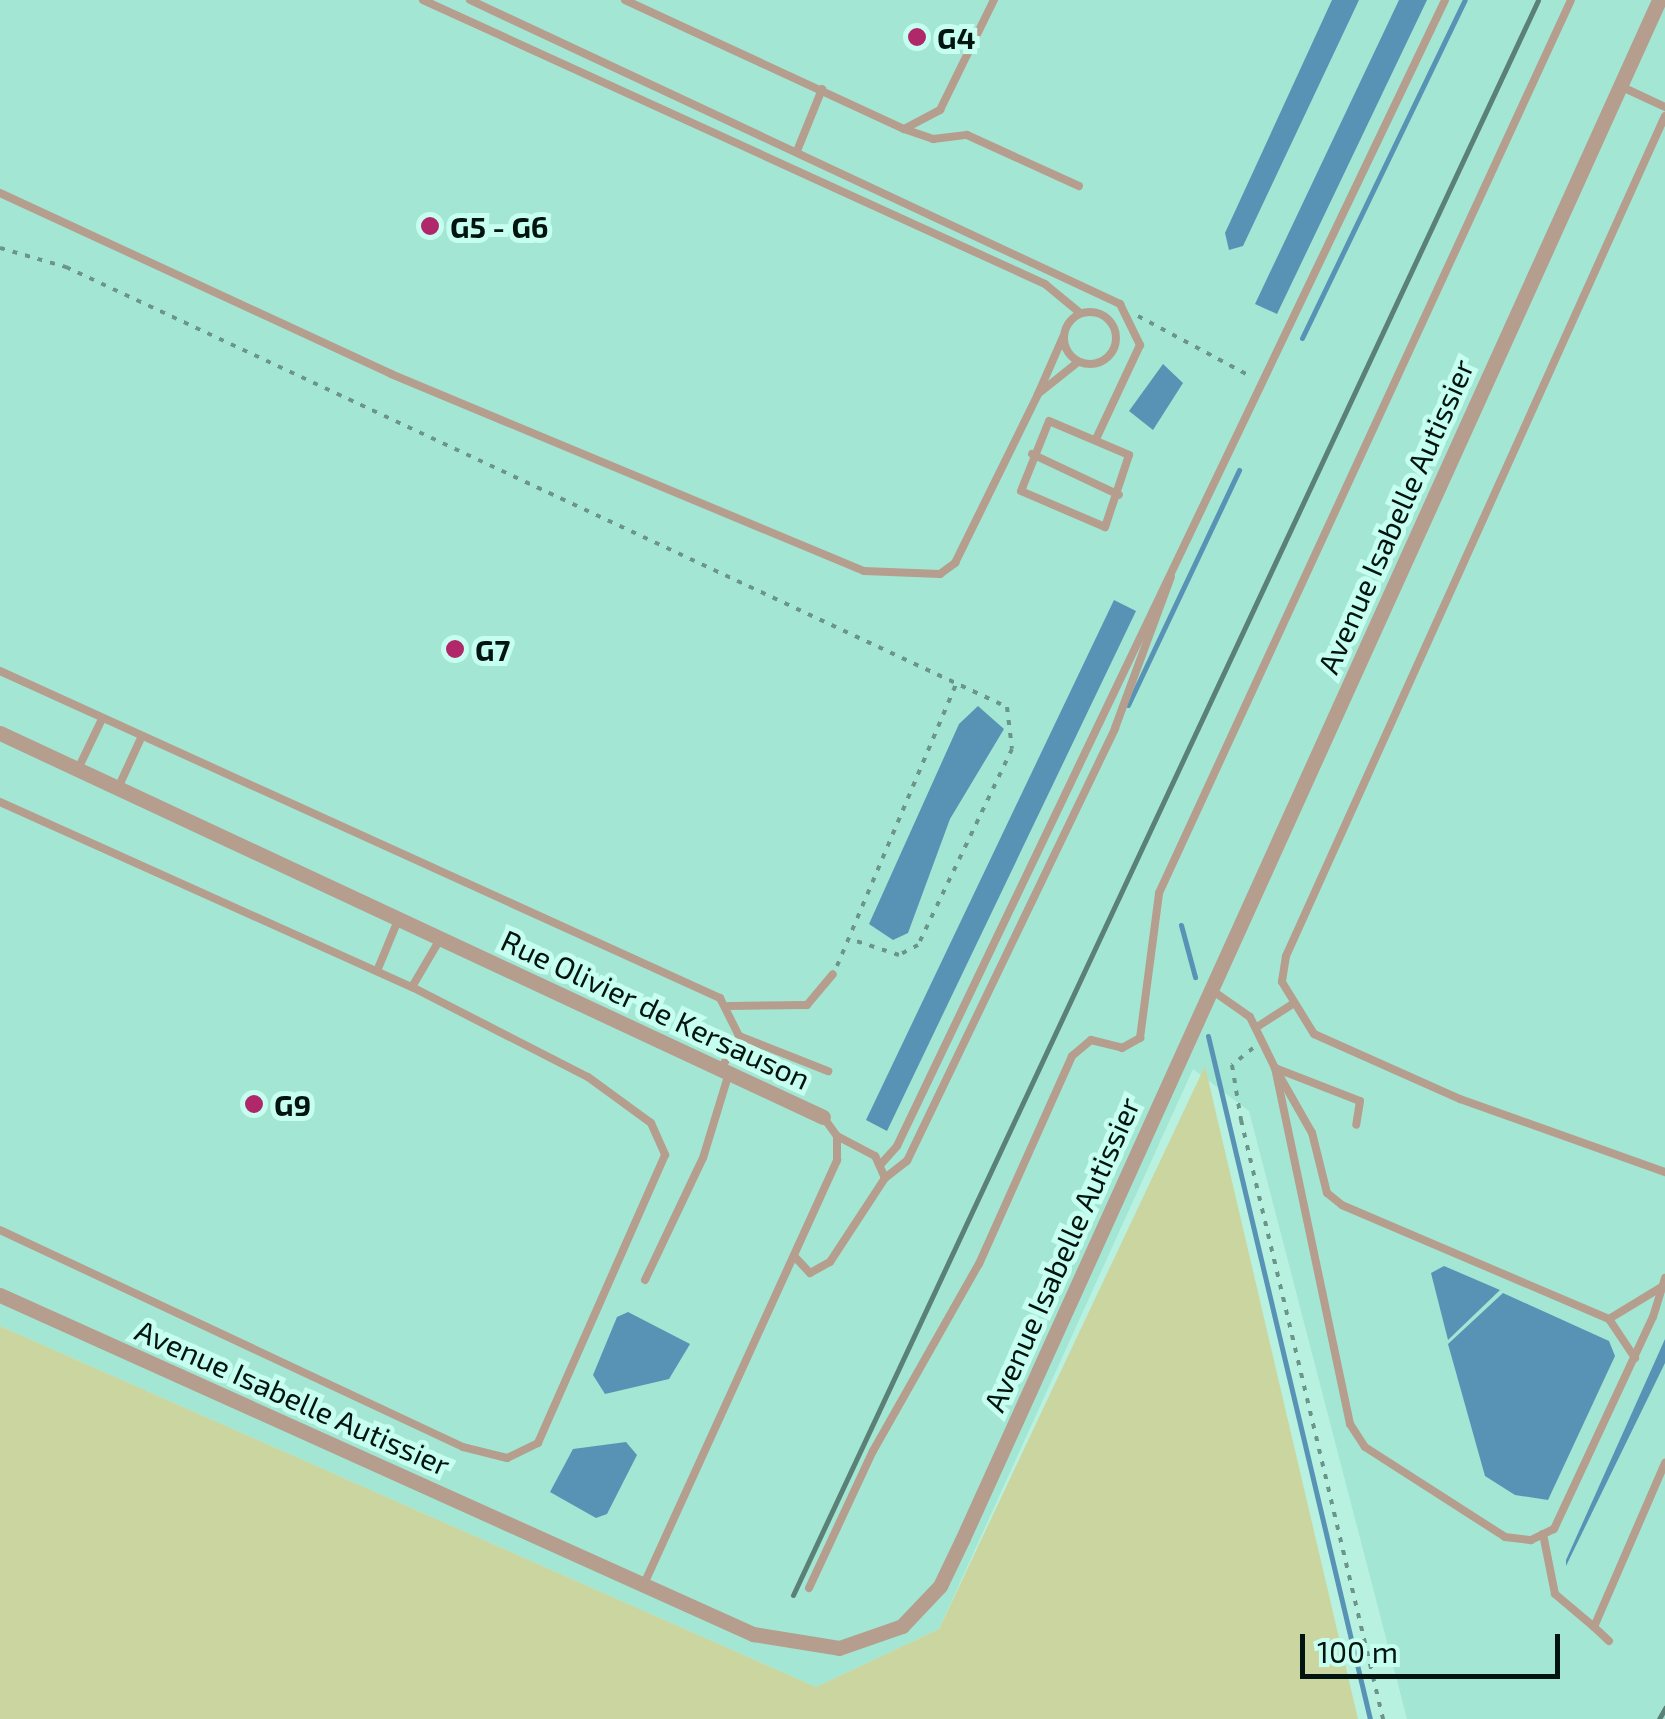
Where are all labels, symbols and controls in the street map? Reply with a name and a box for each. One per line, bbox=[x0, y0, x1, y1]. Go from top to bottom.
place label: G4 bbox=[937, 19, 976, 55]
marker: G4 bbox=[906, 26, 928, 48]
place label: G5 - G6 bbox=[450, 208, 549, 244]
marker: G5 - G6 bbox=[419, 215, 441, 237]
street label: Avenue Isabelle Autissier bbox=[1309, 353, 1481, 679]
place label: G7 bbox=[475, 631, 510, 667]
marker: G7 bbox=[444, 638, 466, 660]
street label: Rue Olivier de Kersauson bbox=[496, 921, 816, 1097]
place label: G9 bbox=[274, 1086, 311, 1122]
street label: Avenue Isabelle Autissier bbox=[975, 1091, 1147, 1417]
marker: G9 bbox=[243, 1093, 265, 1115]
street label: Avenue Isabelle Autissier bbox=[130, 1311, 456, 1483]
scale bar bbox=[1305, 1614, 1565, 1676]
text: 100 m bbox=[1317, 1633, 1398, 1669]

